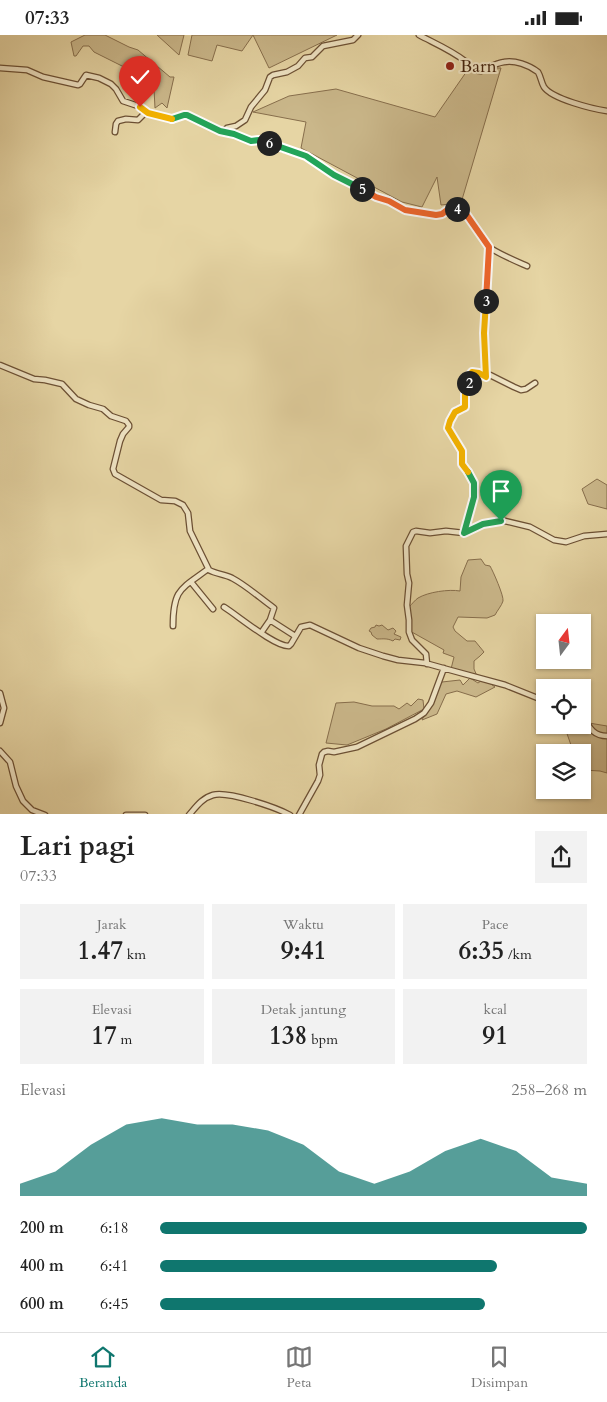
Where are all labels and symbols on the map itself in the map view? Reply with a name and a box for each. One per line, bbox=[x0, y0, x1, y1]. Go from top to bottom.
place label: Barn bbox=[460, 54, 498, 79]
pin bbox=[119, 56, 161, 107]
marker: Barn bbox=[444, 60, 456, 72]
pin: 6 bbox=[256, 131, 282, 155]
pin: 5 bbox=[350, 177, 374, 201]
pin: 4 bbox=[444, 197, 470, 221]
pin: 3 bbox=[474, 289, 498, 313]
pin: 2 bbox=[456, 371, 482, 395]
pin bbox=[480, 470, 522, 521]
north arrow bbox=[536, 614, 591, 669]

